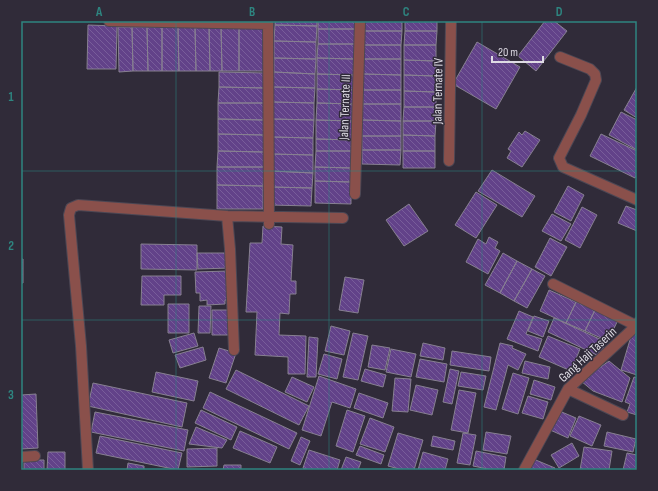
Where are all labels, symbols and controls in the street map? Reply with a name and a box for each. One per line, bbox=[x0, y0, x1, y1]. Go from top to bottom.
text: A bbox=[95, 4, 103, 20]
text: B bbox=[249, 4, 255, 20]
text: C bbox=[403, 4, 410, 20]
text: D bbox=[556, 4, 563, 20]
scale bar bbox=[492, 38, 543, 64]
text: 20 m bbox=[498, 45, 518, 60]
street label: Jalan Ternate IV bbox=[429, 58, 447, 125]
street label: Jalan Ternate III bbox=[336, 74, 354, 141]
text: 1 bbox=[8, 89, 14, 105]
text: 2 bbox=[8, 238, 14, 254]
street label: Gang Haji Taserin bbox=[555, 324, 620, 386]
text: 3 bbox=[8, 387, 14, 403]

